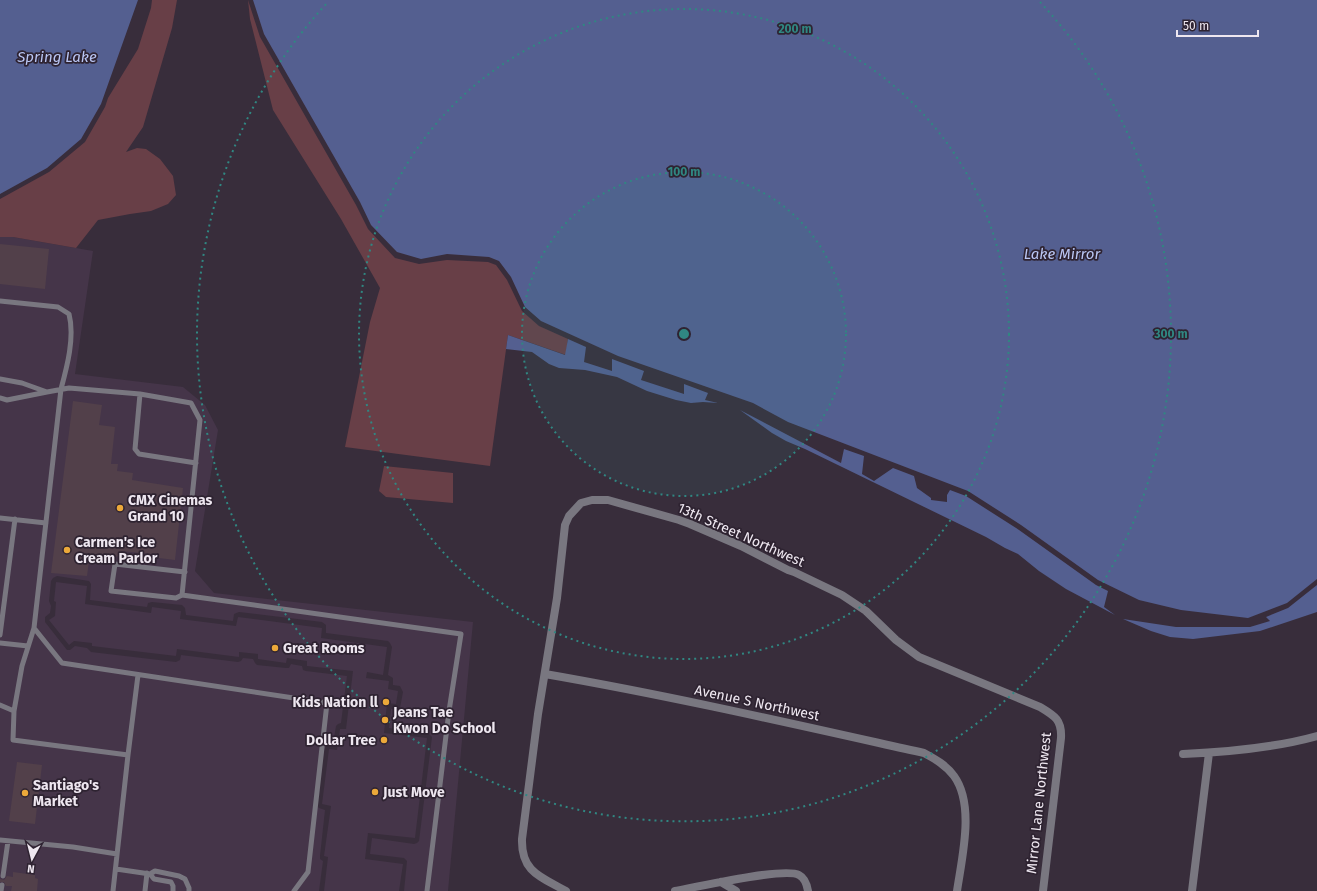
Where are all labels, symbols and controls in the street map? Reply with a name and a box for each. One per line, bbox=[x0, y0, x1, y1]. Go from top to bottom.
scale bar bbox=[1177, 12, 1258, 38]
text: 50 m bbox=[1183, 19, 1209, 33]
text: 200 m bbox=[778, 22, 812, 36]
water label: Spring Lake bbox=[16, 48, 97, 66]
text: 100 m bbox=[668, 165, 700, 179]
water label: Lake Mirror bbox=[1024, 245, 1102, 263]
centre of rings bbox=[677, 327, 691, 341]
text: 300 m bbox=[1153, 327, 1188, 341]
place label: CMX Cinemas Grand 10 bbox=[128, 492, 213, 525]
street label: 13th Street Northwest bbox=[675, 499, 808, 571]
marker: CMX Cinemas Grand 10 bbox=[115, 503, 125, 513]
place label: Carmen's Ice Cream Parlor bbox=[75, 534, 158, 567]
marker: Carmen's Ice Cream Parlor bbox=[62, 545, 72, 555]
place label: Great Rooms bbox=[283, 640, 365, 657]
marker: Great Rooms bbox=[270, 643, 280, 653]
street label: Avenue S Northwest bbox=[693, 681, 822, 725]
place label: Kids Nation ll bbox=[293, 694, 379, 711]
marker: Kids Nation ll bbox=[381, 697, 391, 707]
place label: Jeans Tae Kwon Do School bbox=[392, 704, 497, 737]
marker: Jeans Tae Kwon Do School bbox=[380, 715, 390, 725]
street label: Mirror Lane Northwest bbox=[1023, 730, 1055, 875]
place label: Dollar Tree bbox=[306, 732, 376, 749]
marker: Dollar Tree bbox=[379, 735, 389, 745]
place label: Santiago's Market bbox=[33, 777, 99, 810]
place label: Just Move bbox=[382, 784, 445, 801]
marker: Just Move bbox=[370, 787, 380, 797]
marker: Santiago's Market bbox=[20, 788, 30, 798]
north arrow bbox=[12, 839, 52, 879]
text: N bbox=[26, 862, 35, 875]

